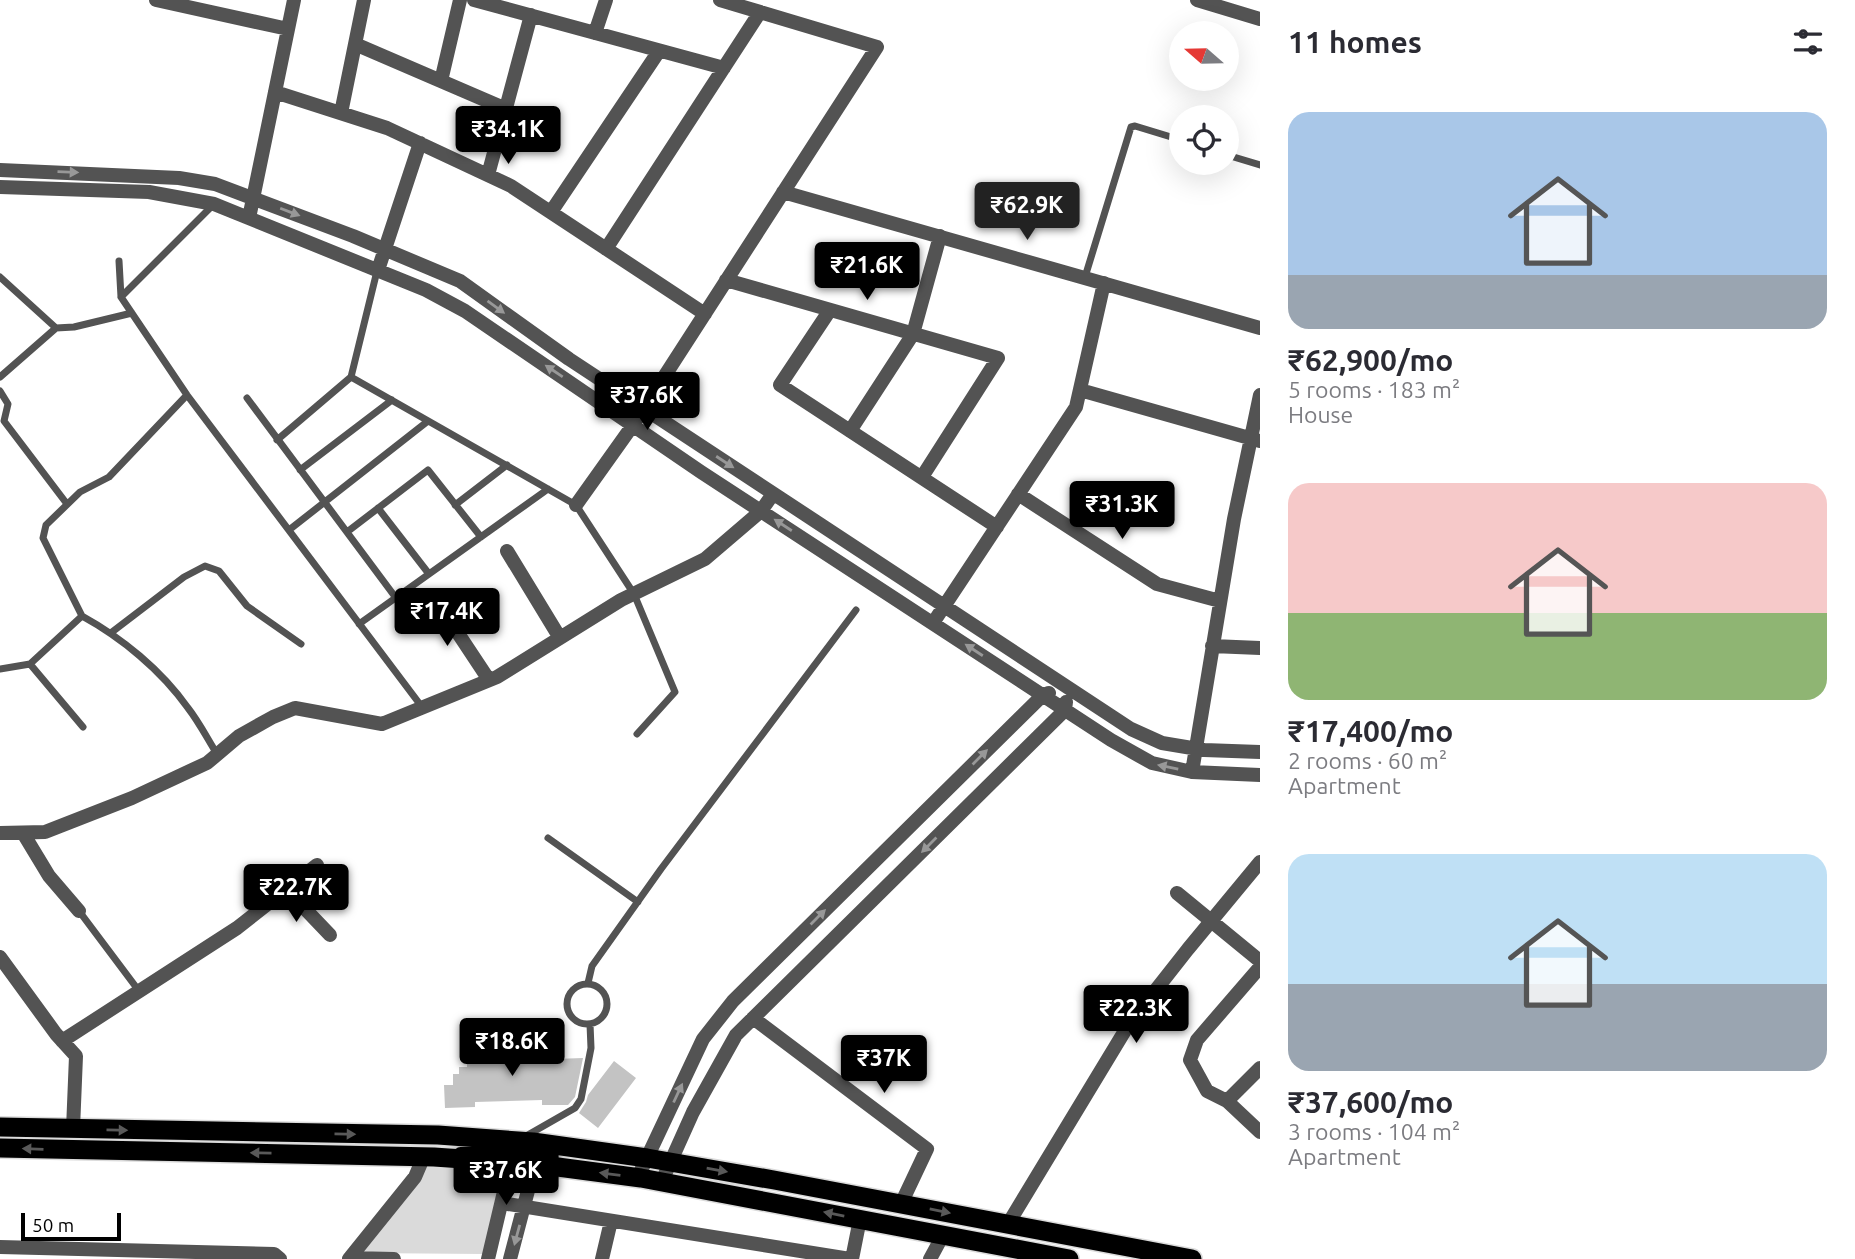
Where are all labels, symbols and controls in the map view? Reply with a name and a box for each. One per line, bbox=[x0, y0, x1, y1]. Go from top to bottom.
north arrow bbox=[1169, 21, 1239, 91]
map controls bbox=[1169, 21, 1239, 175]
icon: filters bbox=[1789, 23, 1827, 61]
text: 11 homes bbox=[1288, 25, 1422, 59]
button: locate bbox=[1169, 105, 1239, 175]
pin: ₹34.1K bbox=[451, 106, 565, 166]
text: ₹34.1K bbox=[472, 116, 544, 141]
icon: home bbox=[1495, 158, 1621, 284]
one-way arrow bbox=[57, 166, 79, 178]
pin: ₹62.9K bbox=[970, 182, 1084, 242]
text: ₹62.9K bbox=[991, 192, 1063, 217]
one-way arrow bbox=[279, 207, 300, 218]
pin: ₹21.6K bbox=[810, 243, 924, 302]
text: ₹21.6K bbox=[831, 252, 903, 277]
one-way arrow bbox=[487, 300, 505, 314]
text: ₹62,900/mo bbox=[1288, 343, 1453, 377]
one-way arrow bbox=[545, 364, 563, 378]
pin: ₹37.6K bbox=[590, 372, 704, 432]
text: 5 rooms · 183 m² bbox=[1288, 377, 1460, 402]
text: ₹37.6K bbox=[611, 382, 683, 407]
text: House bbox=[1288, 402, 1353, 427]
one-way arrow bbox=[715, 455, 734, 468]
pin: ₹31.3K bbox=[1065, 482, 1179, 541]
text: ₹31.3K bbox=[1086, 491, 1158, 516]
one-way arrow bbox=[774, 519, 793, 532]
icon: home bbox=[1495, 529, 1621, 655]
pin: ₹17.4K bbox=[390, 588, 504, 648]
text: ₹17.4K bbox=[411, 598, 483, 623]
one-way arrow bbox=[965, 643, 983, 657]
text: ₹17,400/mo bbox=[1288, 714, 1453, 748]
text: 2 rooms · 60 m² bbox=[1288, 748, 1447, 773]
one-way arrow bbox=[971, 749, 988, 766]
one-way arrow bbox=[1157, 761, 1179, 772]
text: Apartment bbox=[1288, 773, 1401, 798]
one-way arrow bbox=[921, 836, 937, 853]
pin: ₹22.7K bbox=[239, 864, 353, 924]
text: ₹22.7K bbox=[260, 874, 332, 899]
icon: home bbox=[1495, 900, 1621, 1026]
one-way arrow bbox=[809, 910, 826, 926]
pin: ₹22.3K bbox=[1079, 986, 1193, 1045]
text: ₹22.3K bbox=[1100, 995, 1172, 1020]
pin: ₹18.6K bbox=[455, 1018, 569, 1078]
text: ₹18.6K bbox=[476, 1028, 548, 1053]
pin: ₹37K bbox=[843, 1036, 925, 1095]
text: ₹37K bbox=[857, 1045, 911, 1070]
one-way arrow bbox=[672, 1083, 683, 1103]
text: ₹37,600/mo bbox=[1288, 1085, 1453, 1119]
text: 3 rooms · 104 m² bbox=[1288, 1119, 1460, 1144]
one-way arrow bbox=[106, 1124, 128, 1135]
one-way arrow bbox=[334, 1128, 356, 1139]
one-way arrow bbox=[22, 1143, 44, 1154]
text: Apartment bbox=[1288, 1144, 1401, 1169]
one-way arrow bbox=[249, 1148, 271, 1159]
pin: ₹37.6K bbox=[449, 1148, 563, 1207]
text: ₹37.6K bbox=[470, 1157, 542, 1182]
one-way arrow bbox=[706, 1165, 728, 1176]
one-way arrow bbox=[599, 1168, 621, 1179]
one-way arrow bbox=[929, 1206, 951, 1217]
one-way arrow bbox=[823, 1208, 845, 1219]
scale bar bbox=[21, 1210, 121, 1242]
text: 50 m bbox=[32, 1214, 74, 1236]
one-way arrow bbox=[511, 1225, 521, 1246]

